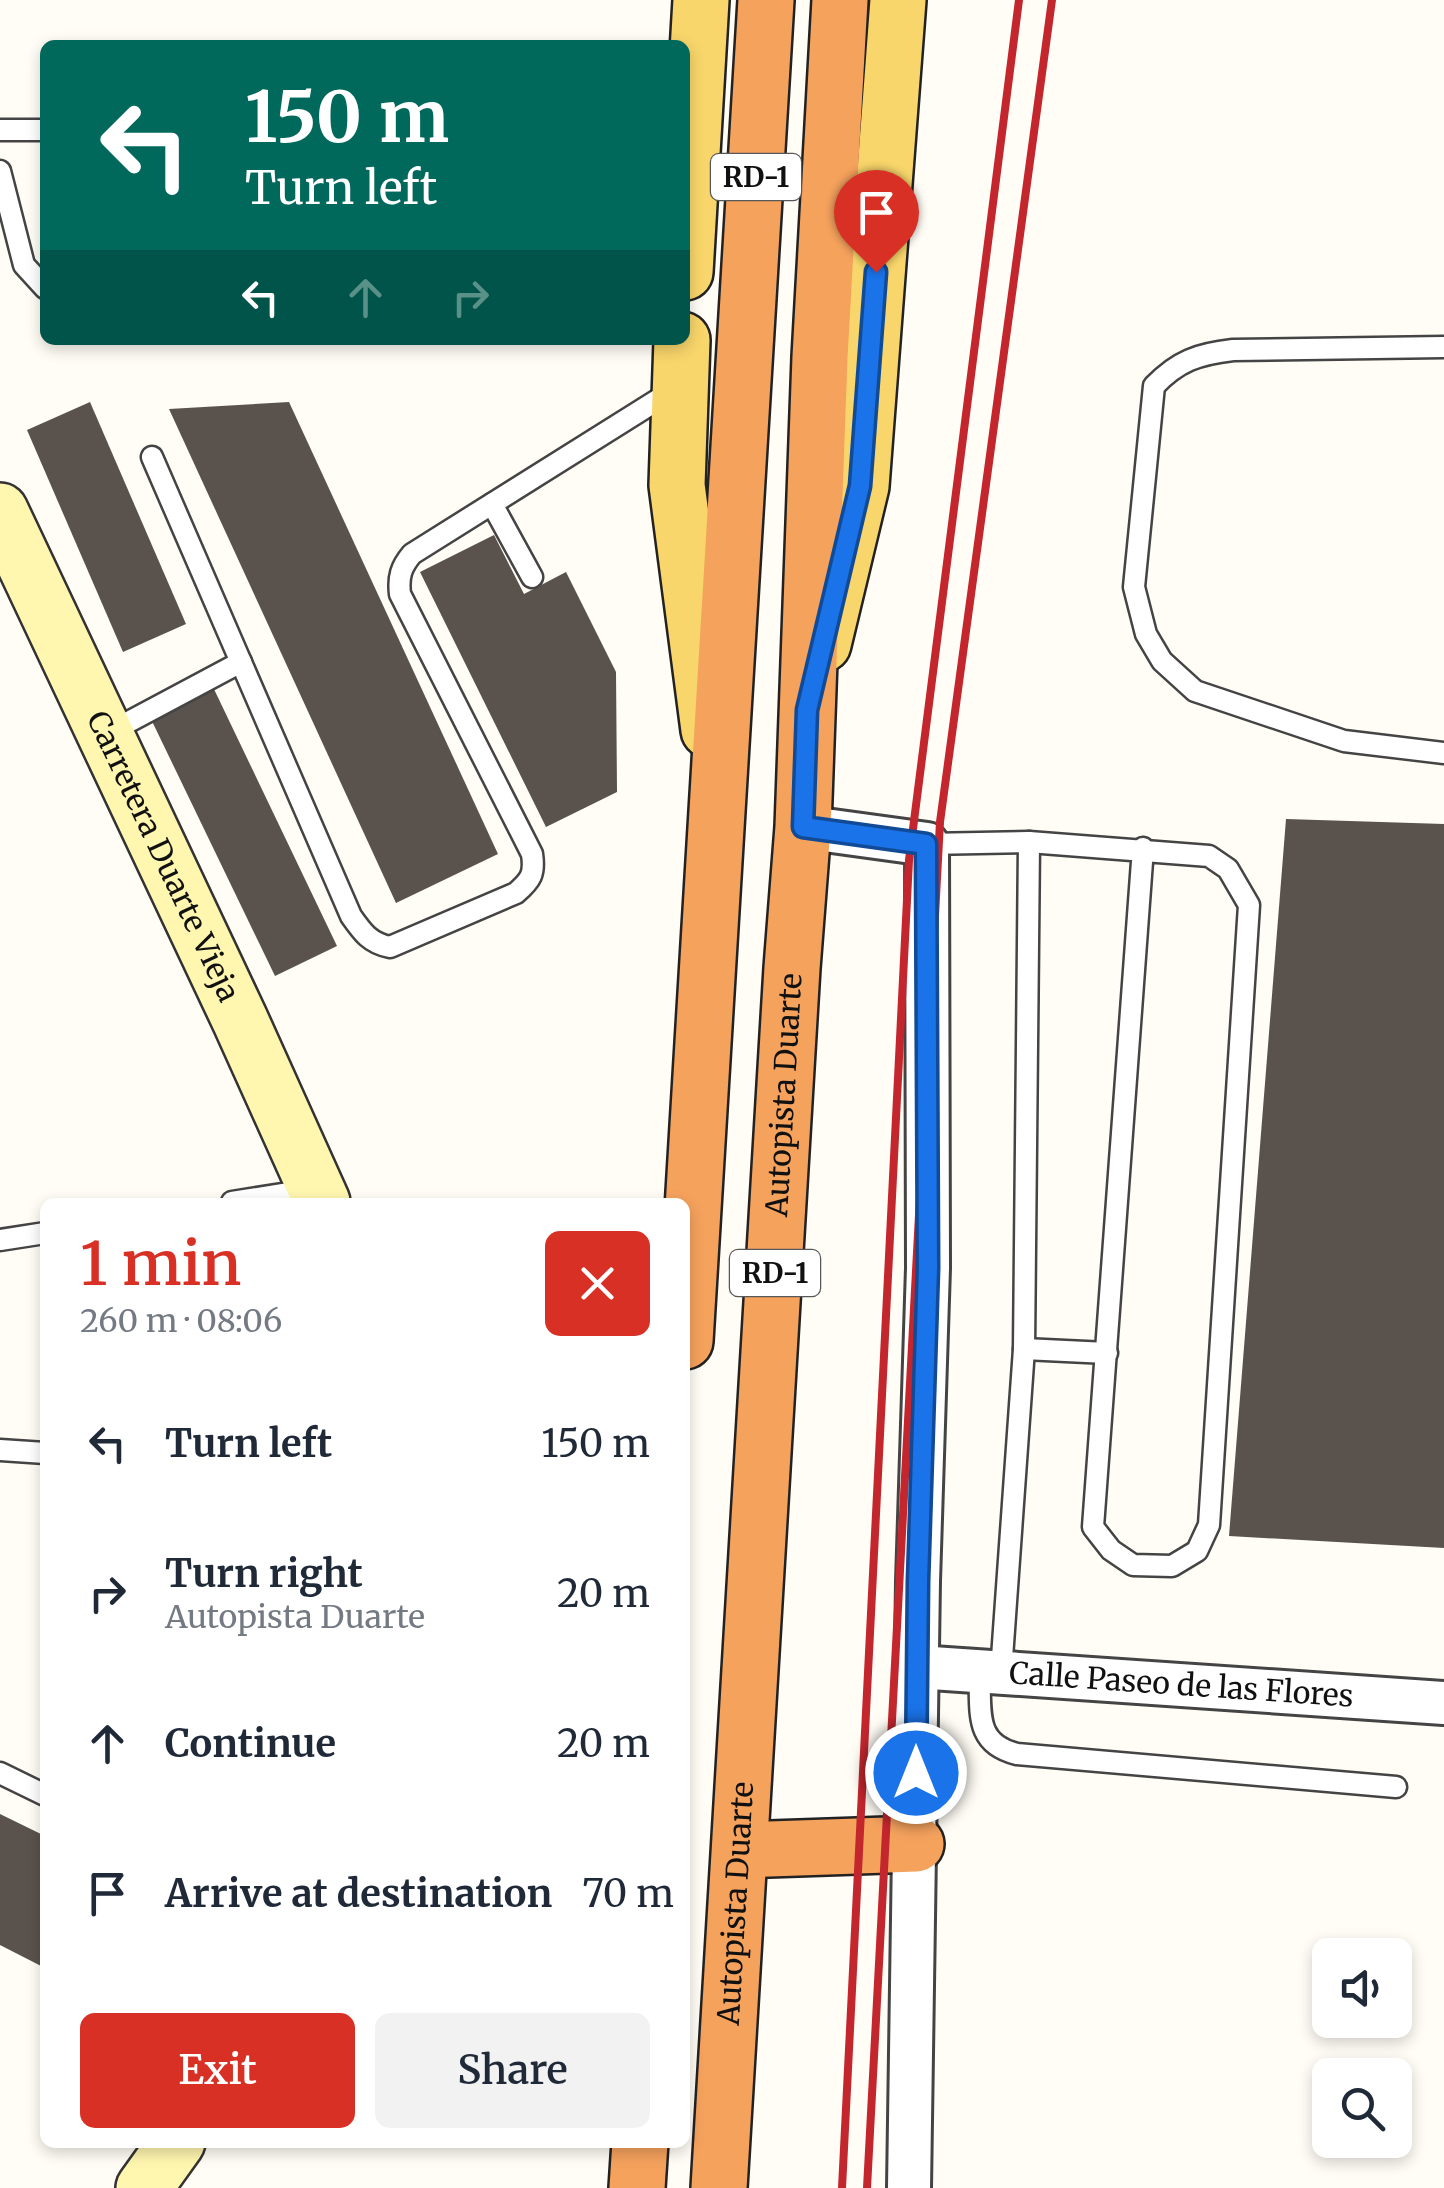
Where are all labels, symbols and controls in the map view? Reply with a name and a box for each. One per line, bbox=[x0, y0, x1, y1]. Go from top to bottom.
text: 150 m bbox=[245, 73, 449, 161]
icon: left bbox=[80, 80, 210, 210]
road number: RD-1 bbox=[711, 154, 801, 200]
text: Turn left bbox=[245, 160, 437, 216]
pin bbox=[834, 170, 919, 273]
icon: arrive bbox=[849, 185, 904, 240]
icon: left bbox=[233, 270, 288, 325]
icon: ahead bbox=[338, 270, 393, 325]
icon: right bbox=[443, 270, 498, 325]
street label: Carretera Duarte Vieja bbox=[79, 705, 249, 1007]
street label: Autopista Duarte bbox=[757, 972, 810, 1219]
text: 1 min bbox=[80, 1226, 241, 1301]
button: close bbox=[545, 1231, 650, 1336]
road number: RD-1 bbox=[730, 1250, 820, 1296]
text: 260 m · 08:06 bbox=[80, 1301, 282, 1341]
icon: left bbox=[80, 1416, 135, 1471]
text: Turn left bbox=[165, 1420, 332, 1467]
text: 150 m bbox=[541, 1420, 650, 1467]
text: Turn right bbox=[165, 1550, 363, 1597]
icon: right bbox=[80, 1566, 135, 1621]
text: 20 m bbox=[557, 1570, 650, 1617]
text: Autopista Duarte bbox=[165, 1597, 425, 1637]
street label: Calle Paseo de las Flores bbox=[1008, 1653, 1355, 1715]
icon: ahead bbox=[80, 1716, 135, 1771]
text: Continue bbox=[165, 1720, 336, 1767]
text: 20 m bbox=[557, 1720, 650, 1767]
position arrow bbox=[864, 1721, 968, 1825]
street label: Autopista Duarte bbox=[709, 1781, 761, 2027]
icon: arrive bbox=[80, 1866, 135, 1921]
text: Arrive at destination bbox=[165, 1870, 552, 1917]
text: 70 m bbox=[582, 1870, 674, 1917]
map controls bbox=[1312, 1938, 1412, 2158]
button: sound bbox=[1312, 1938, 1412, 2038]
button: Exit bbox=[80, 2013, 355, 2128]
button: Share bbox=[375, 2013, 650, 2128]
button: search bbox=[1312, 2058, 1412, 2158]

